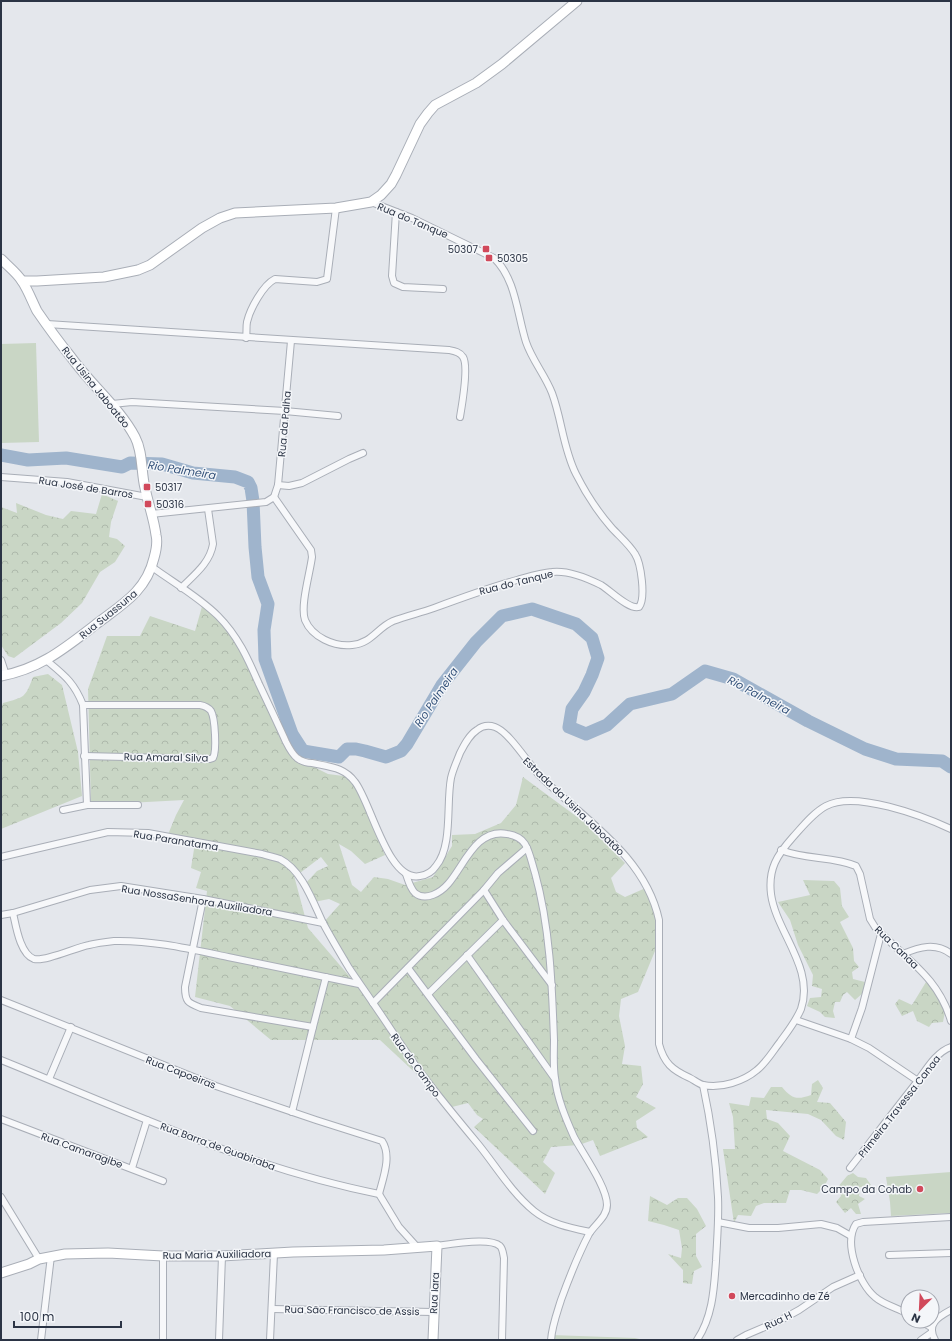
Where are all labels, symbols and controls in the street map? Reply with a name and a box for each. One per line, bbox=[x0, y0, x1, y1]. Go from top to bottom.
street label: Rua do Tanque bbox=[375, 199, 451, 242]
place label: 50307 bbox=[448, 242, 479, 257]
marker: 50307 bbox=[481, 244, 491, 254]
place label: 50305 bbox=[497, 251, 528, 266]
marker: 50305 bbox=[484, 253, 494, 263]
street label: Rua Usina Jaboatão bbox=[58, 343, 133, 431]
street label: Rua da Palha bbox=[274, 390, 295, 458]
water label: Rio Palmeira bbox=[147, 457, 218, 483]
street label: Rua José de Barros bbox=[38, 473, 134, 502]
place label: 50317 bbox=[155, 480, 183, 495]
marker: 50317 bbox=[142, 482, 152, 492]
place label: 50316 bbox=[156, 497, 184, 512]
marker: 50316 bbox=[143, 499, 153, 509]
street label: Rua do Tanque bbox=[478, 566, 555, 599]
street label: Rua Suassuna bbox=[76, 586, 141, 643]
water label: Rio Palmeira bbox=[410, 664, 462, 730]
water label: Rio Palmeira bbox=[725, 672, 794, 718]
street label: Rua Amaral Silva bbox=[124, 749, 208, 766]
street label: Estrada da Usina Jaboatão bbox=[520, 754, 628, 859]
street label: Rua Paranatama bbox=[132, 826, 219, 855]
street label: Rua NossaSenhora Auxiliadora bbox=[120, 881, 274, 920]
street label: Rua Canaa bbox=[871, 922, 922, 972]
street label: Rua do Campo bbox=[387, 1030, 444, 1100]
street label: Rua Capoeiras bbox=[144, 1052, 218, 1093]
street label: Primeira Travessa Canaa bbox=[855, 1052, 944, 1161]
street label: Rua Barra de Guabiraba bbox=[158, 1119, 277, 1174]
street label: Rua Camaragibe bbox=[39, 1129, 125, 1172]
place label: Campo da Cohab bbox=[821, 1182, 912, 1197]
marker: Campo da Cohab bbox=[915, 1184, 925, 1194]
street label: Rua Maria Auxiliadora bbox=[163, 1246, 271, 1263]
street label: Rua Iara bbox=[426, 1272, 443, 1314]
place label: Mercadinho de Zé bbox=[740, 1289, 830, 1304]
north arrow bbox=[900, 1289, 940, 1329]
marker: Mercadinho de Zé bbox=[727, 1291, 737, 1301]
street label: Rua São Francisco de Assis bbox=[284, 1302, 420, 1319]
scale bar bbox=[14, 1303, 121, 1329]
street label: Rua H bbox=[762, 1307, 795, 1334]
text: 100 m bbox=[20, 1308, 54, 1325]
text: N bbox=[909, 1309, 923, 1327]

